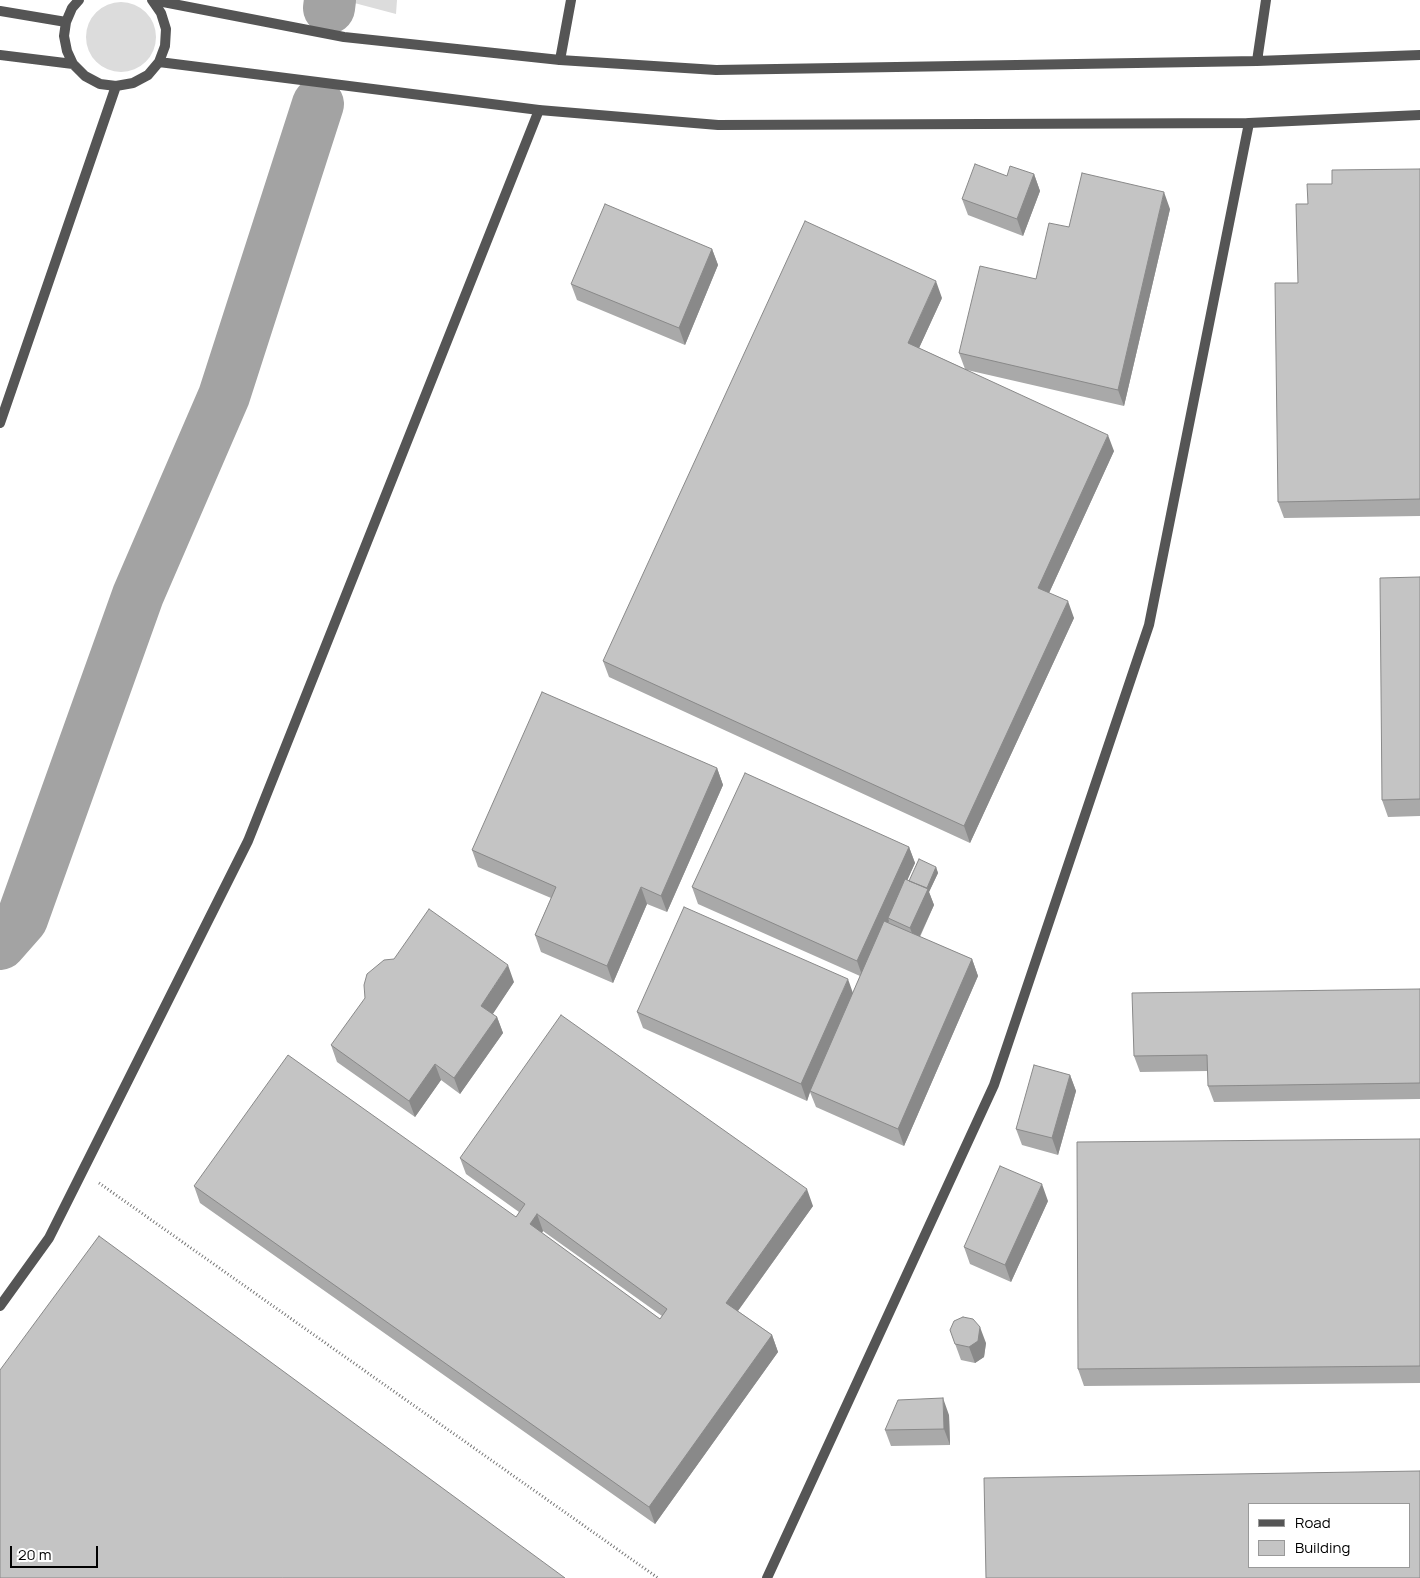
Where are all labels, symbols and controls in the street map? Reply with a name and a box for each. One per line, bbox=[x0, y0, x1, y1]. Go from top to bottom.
legend bbox=[1248, 1503, 1410, 1568]
text: Road bbox=[1295, 1512, 1331, 1533]
scale bar bbox=[12, 1536, 100, 1568]
text: Building bbox=[1295, 1537, 1350, 1558]
text: 20 m bbox=[18, 1544, 51, 1565]

